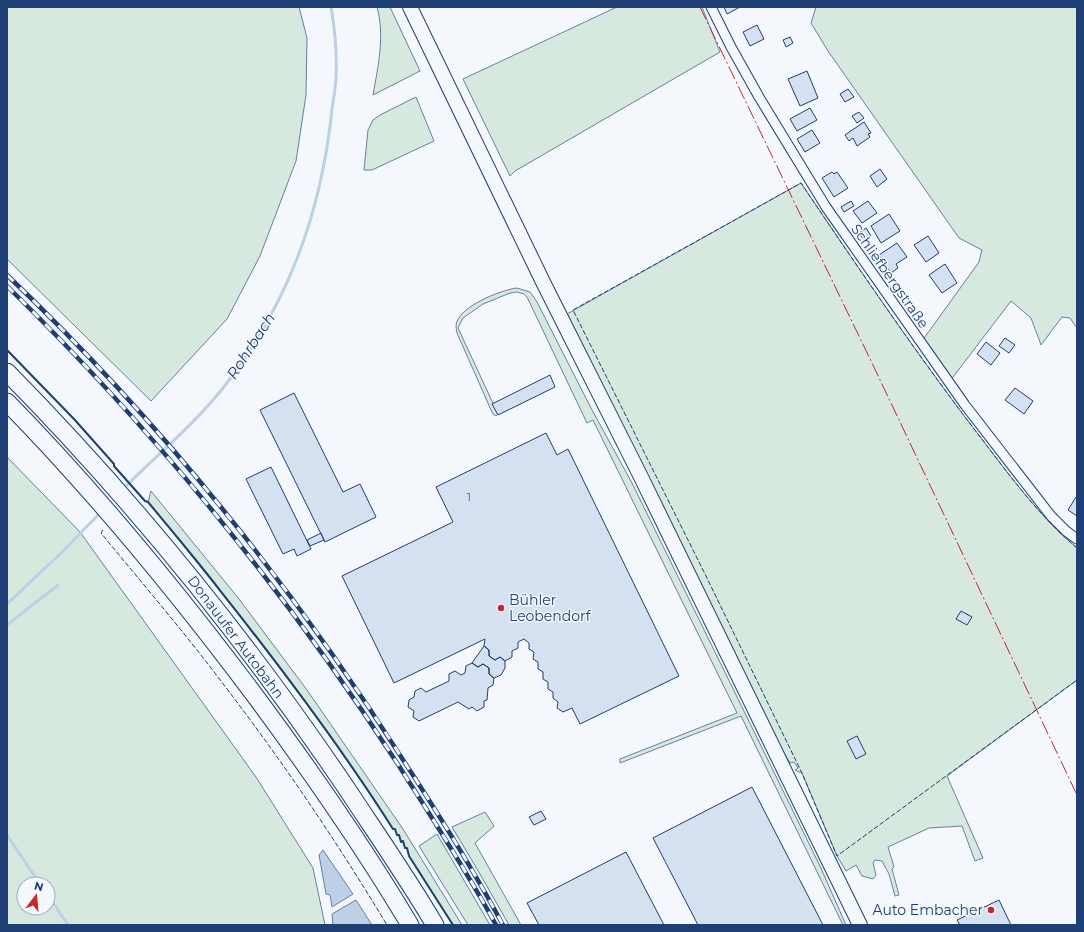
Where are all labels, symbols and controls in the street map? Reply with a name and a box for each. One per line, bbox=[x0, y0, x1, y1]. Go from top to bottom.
street label: Schliefbergstraße bbox=[847, 220, 933, 332]
water label: Rohrbach bbox=[222, 309, 279, 382]
house number: 1 bbox=[467, 489, 471, 504]
street label: Donauufer Autobahn bbox=[184, 572, 288, 702]
place label: Bühler Leobendorf bbox=[509, 591, 592, 625]
marker: Bühler Leobendorf bbox=[496, 603, 506, 613]
north arrow bbox=[16, 876, 56, 916]
text: N bbox=[33, 878, 45, 894]
place label: Auto Embacher bbox=[873, 901, 983, 919]
marker: Auto Embacher bbox=[986, 905, 996, 915]

